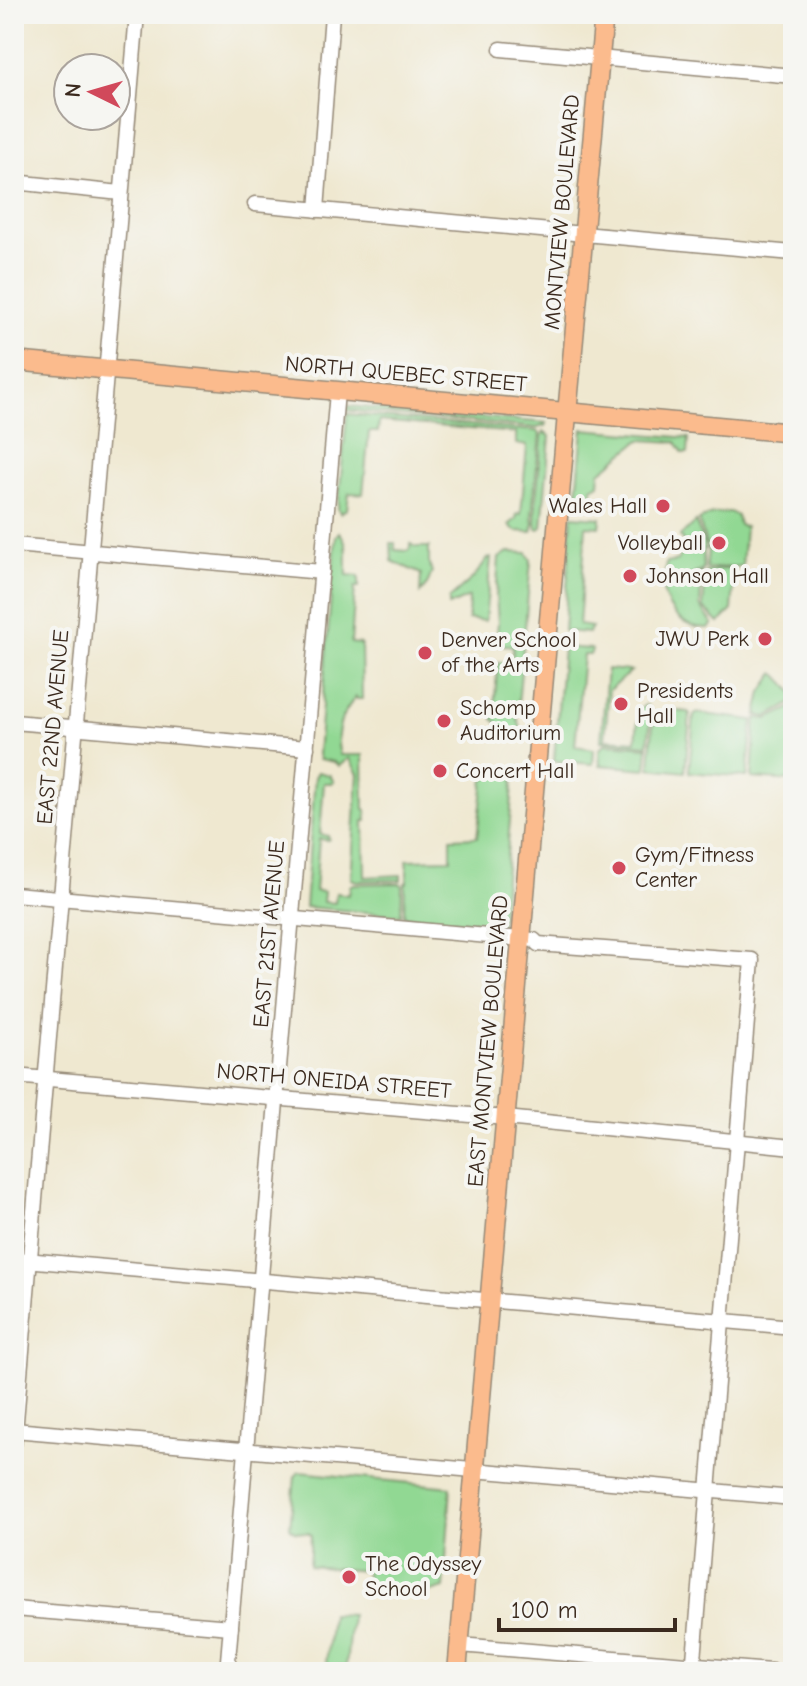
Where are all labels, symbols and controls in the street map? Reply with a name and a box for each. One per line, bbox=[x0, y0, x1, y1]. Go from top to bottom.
north arrow bbox=[52, 52, 132, 132]
text: N bbox=[59, 82, 87, 99]
street label: MONTVIEW BOULEVARD bbox=[539, 93, 585, 331]
street label: NORTH QUEBEC STREET bbox=[284, 350, 529, 398]
place label: Wales Hall bbox=[549, 493, 647, 519]
marker: Wales Hall bbox=[654, 497, 672, 515]
place label: Volleyball bbox=[618, 530, 703, 556]
marker: Volleyball bbox=[710, 534, 728, 552]
place label: Johnson Hall bbox=[646, 563, 769, 589]
marker: Johnson Hall bbox=[621, 567, 639, 585]
place label: JWU Perk bbox=[656, 626, 749, 652]
place label: Denver School of the Arts bbox=[441, 627, 577, 678]
street label: EAST 22ND AVENUE bbox=[32, 628, 74, 826]
marker: JWU Perk bbox=[756, 630, 774, 648]
marker: Denver School of the Arts bbox=[416, 644, 434, 662]
place label: Presidents Hall bbox=[637, 678, 733, 729]
place label: Schomp Auditorium bbox=[460, 695, 561, 746]
marker: Presidents Hall bbox=[612, 695, 630, 713]
marker: Schomp Auditorium bbox=[435, 712, 453, 730]
place label: Concert Hall bbox=[456, 758, 574, 784]
marker: Concert Hall bbox=[431, 762, 449, 780]
street label: EAST 21ST AVENUE bbox=[248, 839, 290, 1029]
place label: Gym/Fitness Center bbox=[635, 842, 754, 893]
marker: Gym/Fitness Center bbox=[610, 859, 628, 877]
street label: EAST MONTVIEW BOULEVARD bbox=[462, 894, 514, 1188]
street label: NORTH ONEIDA STREET bbox=[215, 1058, 453, 1104]
place label: The Odyssey School bbox=[365, 1551, 482, 1602]
marker: The Odyssey School bbox=[340, 1568, 358, 1586]
scale bar bbox=[499, 1582, 675, 1632]
text: 100 m bbox=[511, 1596, 578, 1624]

